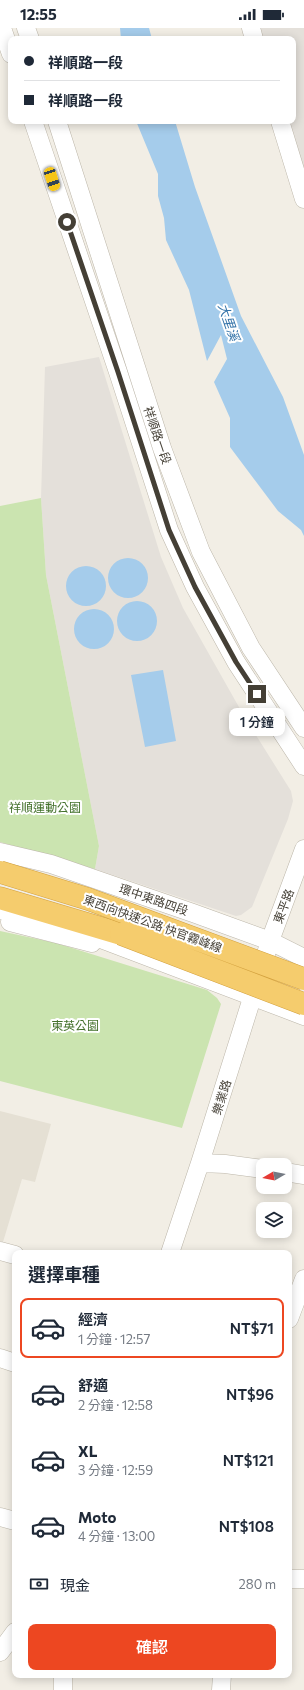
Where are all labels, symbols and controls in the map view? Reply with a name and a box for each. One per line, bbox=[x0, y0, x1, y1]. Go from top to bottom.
text: 12:55 bbox=[20, 5, 57, 23]
text: 祥順路一段 bbox=[48, 53, 123, 71]
text: 祥順路一段 bbox=[48, 91, 123, 109]
car bbox=[43, 166, 61, 192]
route start bbox=[58, 213, 76, 231]
water label: 大里溪 bbox=[215, 301, 244, 345]
street label: 祥順路一段 bbox=[142, 404, 174, 466]
route end bbox=[248, 685, 266, 703]
callout: 1 分鐘 bbox=[229, 708, 285, 736]
text: 1 分鐘 bbox=[240, 714, 274, 730]
park label: 祥順運動公園 bbox=[9, 800, 81, 814]
street label: 環中東路四段 bbox=[118, 881, 190, 917]
street label: 東平路 bbox=[270, 887, 296, 925]
street label: 東西向快速公路 快官霧峰線 bbox=[82, 891, 224, 955]
park label: 東英公園 bbox=[51, 1018, 99, 1032]
street label: 樂業路 bbox=[209, 1078, 233, 1116]
north arrow bbox=[256, 1158, 292, 1194]
map controls bbox=[256, 1158, 292, 1238]
button: layers bbox=[256, 1202, 292, 1238]
text: 選擇車種 bbox=[28, 1263, 100, 1285]
icon: car bbox=[30, 1310, 66, 1346]
text: 經濟 bbox=[78, 1310, 108, 1328]
text: NT$71 bbox=[230, 1319, 274, 1337]
text: 1 分鐘 · 12:57 bbox=[78, 1331, 150, 1347]
icon: car bbox=[30, 1376, 66, 1412]
text: 舒適 bbox=[78, 1376, 108, 1394]
text: NT$96 bbox=[226, 1385, 274, 1403]
text: 2 分鐘 · 12:58 bbox=[78, 1397, 153, 1413]
icon: car bbox=[30, 1442, 66, 1478]
text: XL bbox=[78, 1442, 97, 1460]
text: NT$121 bbox=[223, 1451, 274, 1469]
text: 3 分鐘 · 12:59 bbox=[78, 1462, 153, 1478]
icon: car bbox=[30, 1508, 66, 1544]
text: Moto bbox=[78, 1508, 117, 1526]
text: NT$108 bbox=[219, 1517, 274, 1535]
text: 4 分鐘 · 13:00 bbox=[78, 1528, 155, 1544]
icon: cash bbox=[28, 1573, 50, 1595]
text: 現金 bbox=[60, 1576, 90, 1594]
text: 280 m bbox=[239, 1576, 276, 1592]
button: 確認 bbox=[28, 1624, 276, 1670]

